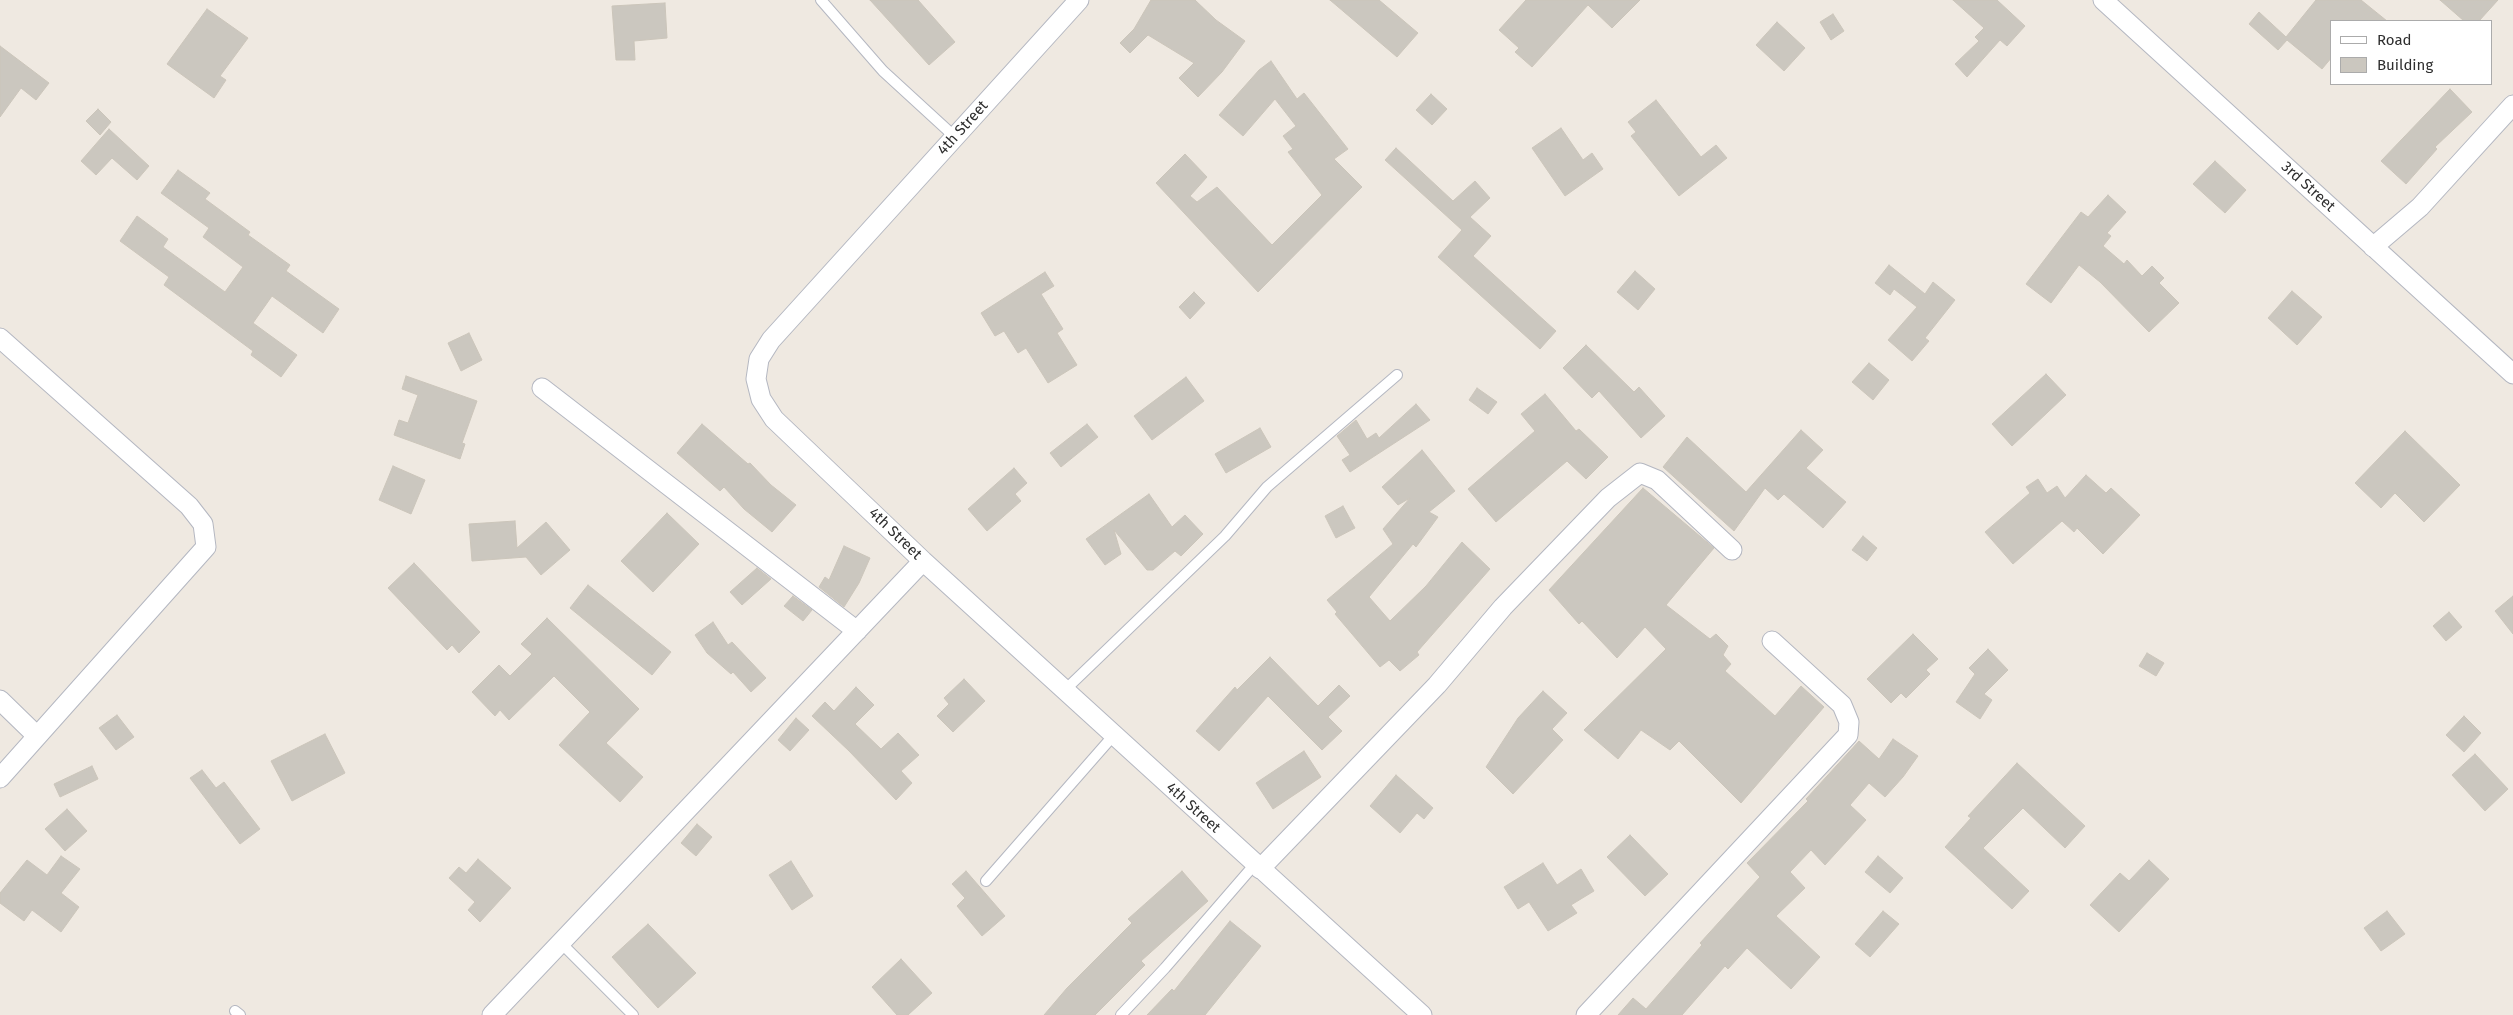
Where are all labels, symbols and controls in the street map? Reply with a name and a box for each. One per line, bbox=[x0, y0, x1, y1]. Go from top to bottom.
legend bbox=[2330, 20, 2493, 85]
text: Road bbox=[2377, 31, 2412, 49]
text: Building bbox=[2377, 56, 2433, 74]
street label: 4th Street bbox=[934, 97, 992, 159]
street label: 3rd Street bbox=[2277, 158, 2339, 216]
street label: 4th Street bbox=[865, 504, 925, 564]
street label: 4th Street bbox=[1162, 779, 1224, 837]

